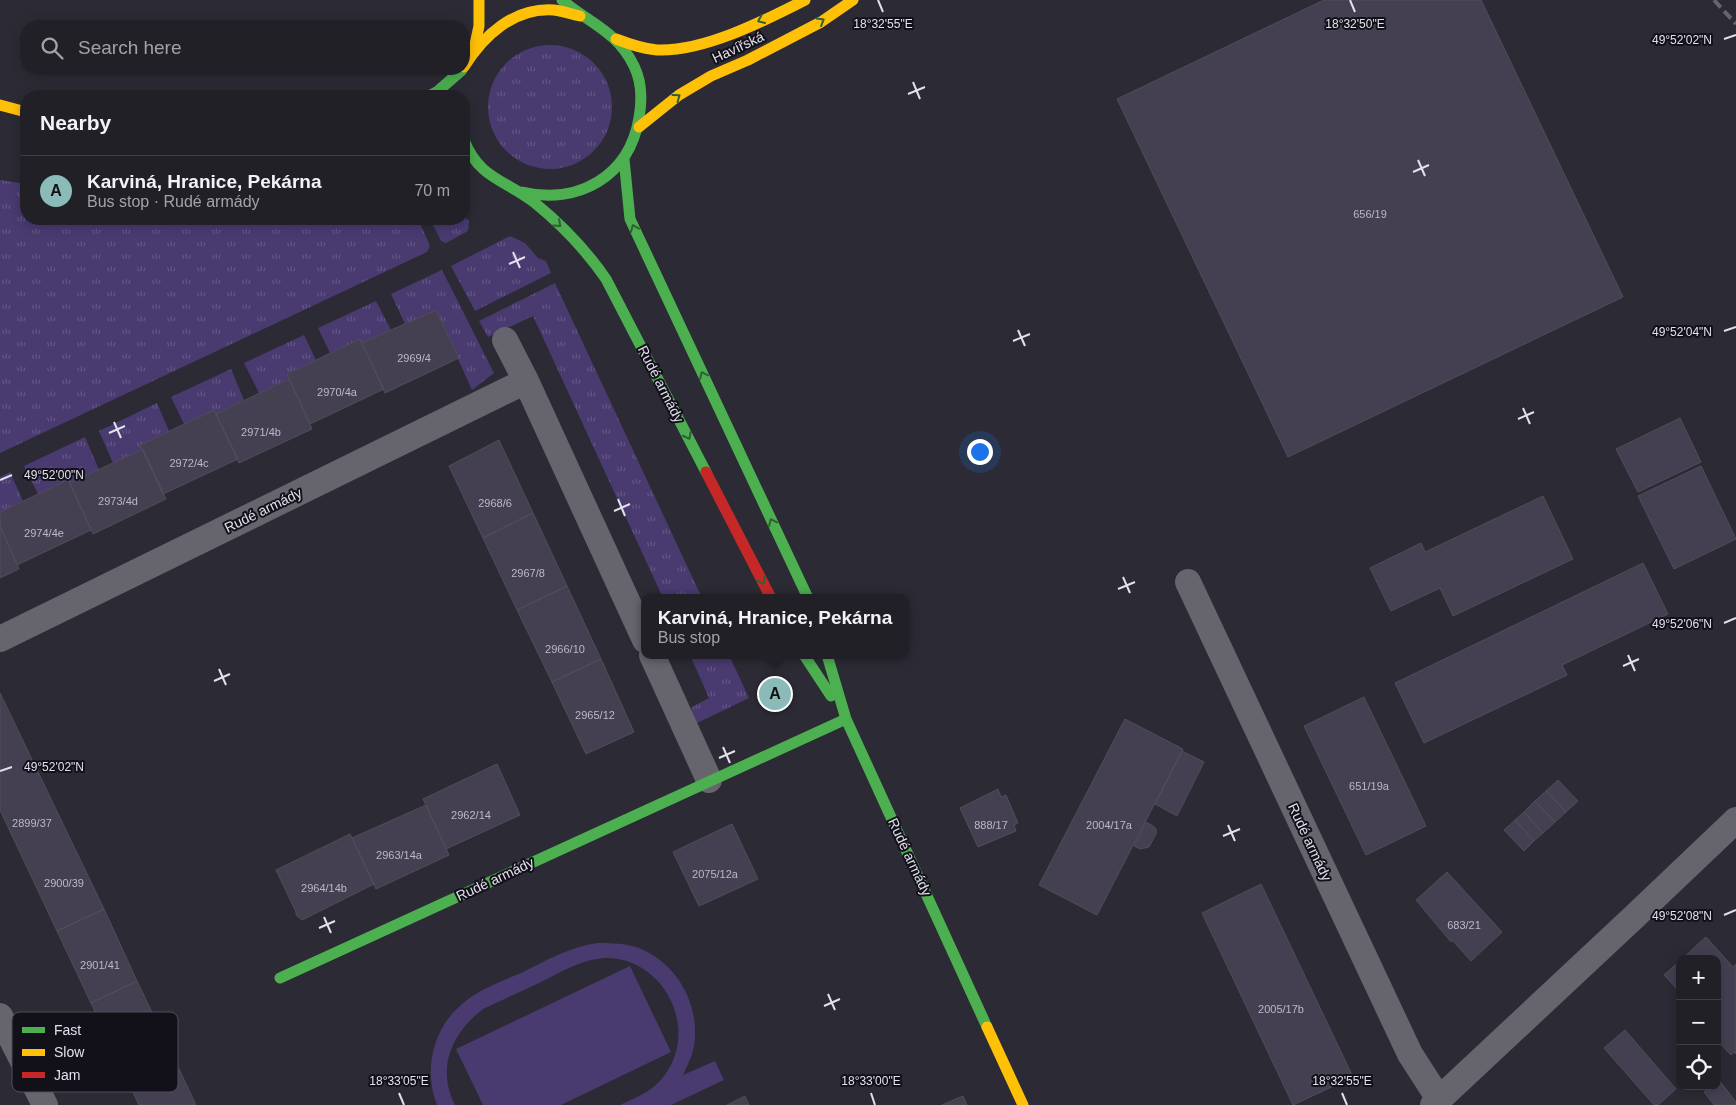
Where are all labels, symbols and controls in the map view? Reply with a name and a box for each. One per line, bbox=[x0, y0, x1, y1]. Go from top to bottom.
one-way arrow bbox=[757, 13, 766, 24]
text: 18°32'55"E bbox=[853, 17, 913, 31]
text: 18°32'50"E bbox=[1325, 17, 1385, 31]
one-way arrow bbox=[815, 18, 824, 28]
search box bbox=[20, 20, 470, 75]
street label: Havířská bbox=[710, 28, 767, 66]
text: 49°52'02"N bbox=[1652, 33, 1712, 47]
icon: search bbox=[38, 34, 66, 62]
text: Search here bbox=[78, 37, 182, 58]
one-way arrow bbox=[671, 94, 681, 103]
text: Nearby bbox=[40, 111, 111, 134]
text: Karviná, Hranice, Pekárna bbox=[87, 171, 321, 192]
text: A bbox=[50, 182, 62, 199]
text: 70 m bbox=[414, 182, 450, 199]
text: Bus stop · Rudé armády bbox=[87, 193, 260, 210]
house number: 656/19 bbox=[1353, 208, 1387, 220]
one-way arrow bbox=[553, 218, 562, 227]
one-way arrow bbox=[630, 224, 640, 233]
text: 49°52'04"N bbox=[1652, 325, 1712, 339]
street label: Rudé armády bbox=[635, 343, 687, 425]
house number: 2969/4 bbox=[397, 352, 431, 364]
one-way arrow bbox=[698, 371, 709, 380]
house number: 2970/4a bbox=[317, 386, 358, 398]
house number: 2971/4b bbox=[241, 426, 281, 438]
one-way arrow bbox=[682, 431, 692, 440]
your location bbox=[967, 439, 993, 465]
house number: 2972/4c bbox=[169, 457, 209, 469]
text: 49°52'00"N bbox=[24, 468, 84, 482]
street label: Rudé armády bbox=[222, 484, 304, 536]
house number: 2973/4d bbox=[98, 495, 138, 507]
house number: 2968/6 bbox=[478, 497, 512, 509]
one-way arrow bbox=[768, 518, 779, 527]
house number: 2974/4e bbox=[24, 527, 64, 539]
house number: 2967/8 bbox=[511, 567, 545, 579]
one-way arrow bbox=[756, 575, 766, 584]
popup bbox=[641, 594, 909, 659]
text: Karviná, Hranice, Pekárna bbox=[658, 607, 892, 628]
text: 49°52'06"N bbox=[1652, 617, 1712, 631]
text: Bus stop bbox=[658, 629, 720, 646]
house number: 2966/10 bbox=[545, 643, 585, 655]
pin: A bbox=[759, 675, 791, 713]
house number: 2965/12 bbox=[575, 709, 615, 721]
text: 49°52'02"N bbox=[24, 760, 84, 774]
house number: 651/19a bbox=[1349, 780, 1390, 792]
street label: Rudé armády bbox=[1285, 801, 1335, 883]
house number: 2962/14 bbox=[451, 809, 491, 821]
street label: Rudé armády bbox=[885, 816, 935, 898]
house number: 2899/37 bbox=[12, 817, 52, 829]
house number: 888/17 bbox=[974, 819, 1008, 831]
house number: 2004/17a bbox=[1086, 819, 1133, 831]
house number: 2963/14a bbox=[376, 849, 423, 861]
street label: Rudé armády bbox=[454, 854, 536, 904]
house number: 2075/12a bbox=[692, 868, 739, 880]
house number: 2900/39 bbox=[44, 877, 84, 889]
house number: 2964/14b bbox=[301, 882, 347, 894]
text: 49°52'08"N bbox=[1652, 909, 1712, 923]
house number: 683/21 bbox=[1447, 919, 1481, 931]
map controls bbox=[1676, 955, 1721, 1090]
button: + bbox=[1676, 955, 1721, 1000]
house number: 2901/41 bbox=[80, 959, 120, 971]
button: − bbox=[1676, 1000, 1721, 1045]
house number: 2005/17b bbox=[1258, 1003, 1304, 1015]
legend bbox=[12, 1012, 178, 1092]
text: Fast bbox=[54, 1022, 81, 1038]
text: Slow bbox=[54, 1044, 85, 1060]
button: locate bbox=[1676, 1045, 1721, 1090]
text: Jam bbox=[54, 1067, 80, 1083]
text: 18°33'05"E bbox=[369, 1074, 429, 1088]
text: 18°33'00"E bbox=[841, 1074, 901, 1088]
text: 18°32'55"E bbox=[1312, 1074, 1372, 1088]

